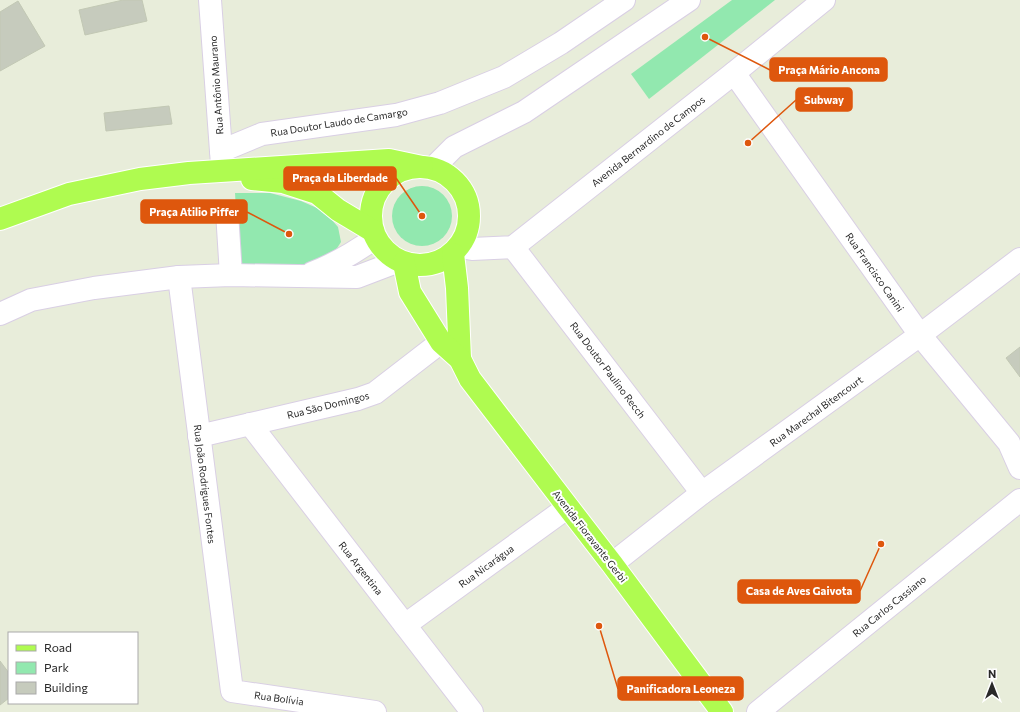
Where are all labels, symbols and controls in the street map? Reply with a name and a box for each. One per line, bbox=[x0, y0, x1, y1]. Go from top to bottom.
street label: Rua Antônio Maurano bbox=[207, 35, 225, 135]
callout: Praça Mário Ancona bbox=[770, 58, 887, 81]
text: Praça Mário Ancona bbox=[778, 63, 880, 76]
callout: Subway bbox=[796, 88, 852, 111]
street label: Avenida Bernardino de Campos bbox=[589, 93, 707, 189]
text: Subway bbox=[804, 93, 844, 106]
street label: Rua Doutor Laudo de Camargo bbox=[270, 105, 408, 139]
callout: Praça da Liberdade bbox=[284, 167, 396, 190]
text: Praça da Liberdade bbox=[292, 171, 388, 184]
callout: Praça Atilio Piffer bbox=[141, 200, 247, 223]
text: Praça Atilio Piffer bbox=[149, 205, 239, 218]
street label: Rua Francisco Canini bbox=[843, 230, 907, 314]
street label: Rua Doutor Paulino Recch bbox=[568, 320, 648, 420]
street label: Rua Marechal Bitencourt bbox=[767, 373, 865, 449]
street label: Rua São Domingos bbox=[286, 389, 371, 421]
street label: Rua João Rodrigues Fontes bbox=[192, 424, 218, 545]
street label: Avenida Fioravante Gerbi bbox=[550, 488, 630, 584]
street label: Rua Argentina bbox=[336, 539, 386, 597]
street label: Rua Nicarágua bbox=[456, 542, 516, 590]
street label: Rua Carlos Cassiano bbox=[850, 573, 928, 639]
callout: Casa de Aves Gaivota bbox=[738, 580, 860, 603]
text: Casa de Aves Gaivota bbox=[746, 584, 852, 597]
legend bbox=[8, 632, 138, 704]
text: Road bbox=[44, 640, 72, 654]
text: Park bbox=[44, 660, 70, 674]
north arrow bbox=[972, 664, 1012, 704]
text: N bbox=[988, 667, 996, 680]
callout: Panificadora Leoneza bbox=[618, 677, 743, 700]
text: Building bbox=[44, 680, 88, 694]
text: Panificadora Leoneza bbox=[627, 682, 736, 695]
street label: Rua Bolívia bbox=[253, 689, 305, 707]

